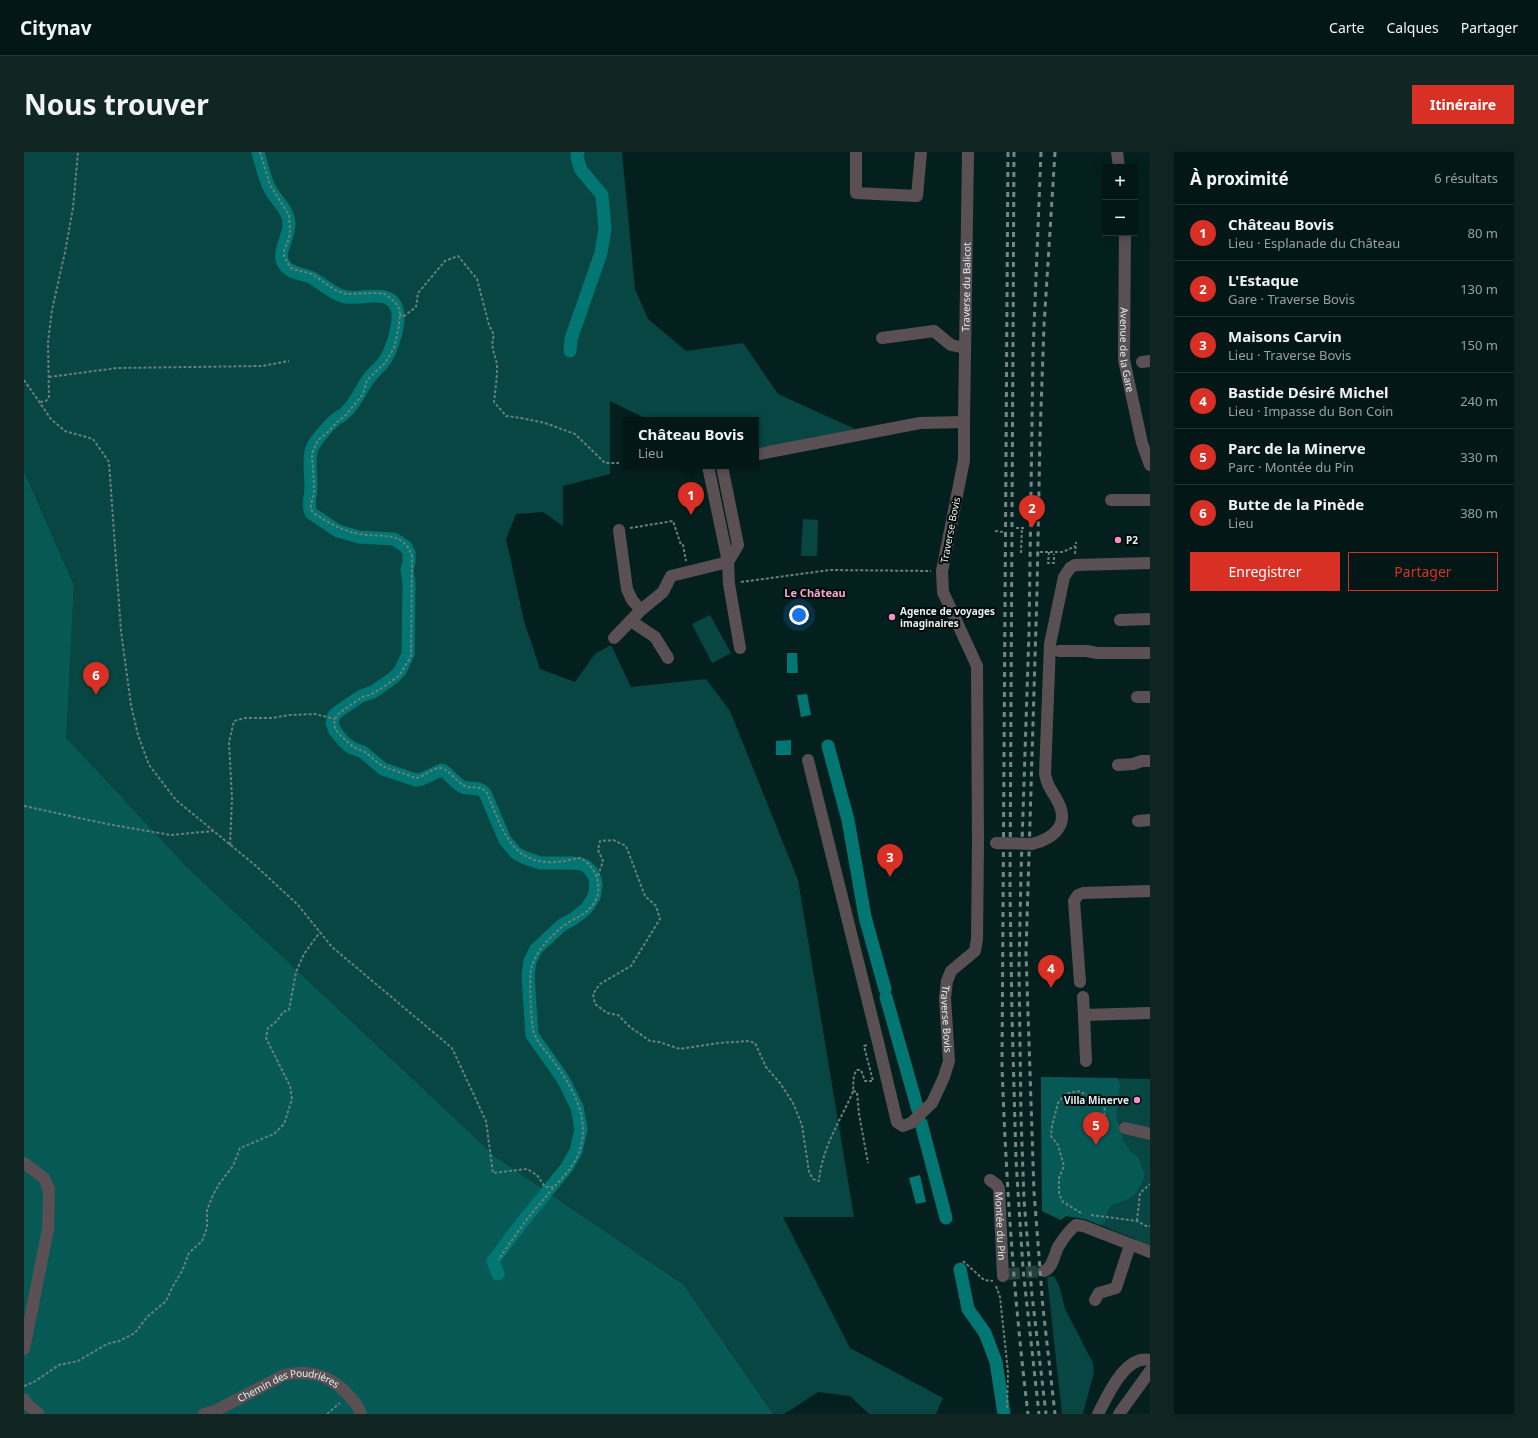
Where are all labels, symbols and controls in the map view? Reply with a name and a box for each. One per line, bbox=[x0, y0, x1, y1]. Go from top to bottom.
text: Citynav bbox=[20, 15, 92, 41]
text: Carte bbox=[1329, 18, 1365, 37]
text: Calques bbox=[1387, 18, 1439, 37]
text: Partager bbox=[1461, 18, 1518, 37]
text: Nous trouver bbox=[24, 85, 209, 123]
button: Itinéraire bbox=[1412, 85, 1514, 124]
map controls bbox=[1102, 164, 1138, 236]
button: + bbox=[1102, 164, 1138, 200]
text: À proximité bbox=[1190, 167, 1289, 190]
text: 6 résultats bbox=[1434, 169, 1498, 187]
button: − bbox=[1102, 200, 1138, 236]
text: Château Bovis bbox=[1228, 214, 1334, 234]
text: 1 bbox=[1199, 224, 1207, 242]
text: 80 m bbox=[1468, 224, 1498, 242]
text: Lieu · Esplanade du Château bbox=[1228, 234, 1400, 252]
street label: Traverse du Balicot bbox=[958, 242, 974, 332]
text: L'Estaque bbox=[1228, 270, 1299, 290]
text: 2 bbox=[1199, 280, 1207, 298]
text: 130 m bbox=[1460, 280, 1498, 298]
text: Gare · Traverse Bovis bbox=[1228, 290, 1355, 308]
street label: Avenue de la Gare bbox=[1117, 307, 1138, 394]
text: Maisons Carvin bbox=[1228, 326, 1342, 346]
text: 3 bbox=[1199, 336, 1207, 354]
text: 150 m bbox=[1460, 336, 1498, 354]
text: Lieu · Traverse Bovis bbox=[1228, 346, 1351, 364]
text: Bastide Désiré Michel bbox=[1228, 382, 1389, 402]
text: 4 bbox=[1199, 392, 1207, 410]
text: 240 m bbox=[1460, 392, 1498, 410]
text: Lieu · Impasse du Bon Coin bbox=[1228, 402, 1393, 420]
popup bbox=[623, 417, 759, 469]
text: Château Bovis bbox=[638, 424, 744, 444]
text: Parc de la Minerve bbox=[1228, 438, 1366, 458]
text: Lieu bbox=[638, 444, 663, 462]
text: 5 bbox=[1199, 448, 1207, 466]
text: 330 m bbox=[1460, 448, 1498, 466]
text: Parc · Montée du Pin bbox=[1228, 458, 1354, 476]
pin: 1 bbox=[678, 482, 704, 515]
text: Butte de la Pinède bbox=[1228, 494, 1364, 514]
street label: Traverse Bovis bbox=[937, 495, 963, 564]
pin: 2 bbox=[1019, 495, 1045, 528]
text: 6 bbox=[1199, 504, 1207, 522]
text: 380 m bbox=[1460, 504, 1498, 522]
text: Lieu bbox=[1228, 514, 1254, 532]
place label: P2 bbox=[1126, 533, 1138, 547]
marker: P2 bbox=[1113, 535, 1123, 545]
button: Enregistrer bbox=[1190, 552, 1340, 591]
button: Partager bbox=[1348, 552, 1498, 591]
district label: Le Château bbox=[784, 585, 846, 600]
place label: Agence de voyages imaginaires bbox=[900, 604, 995, 630]
your location bbox=[789, 605, 809, 625]
marker: Agence de voyages imaginaires bbox=[887, 612, 897, 622]
pin: 6 bbox=[83, 662, 109, 695]
pin: 3 bbox=[877, 844, 903, 877]
pin: 4 bbox=[1038, 955, 1064, 988]
street label: Traverse Bovis bbox=[938, 985, 955, 1053]
place label: Villa Minerve bbox=[1064, 1093, 1129, 1107]
marker: Villa Minerve bbox=[1132, 1095, 1142, 1105]
pin: 5 bbox=[1083, 1112, 1109, 1145]
street label: Montée du Pin bbox=[992, 1191, 1009, 1260]
street label: Chemin des Poudrières bbox=[235, 1366, 343, 1405]

